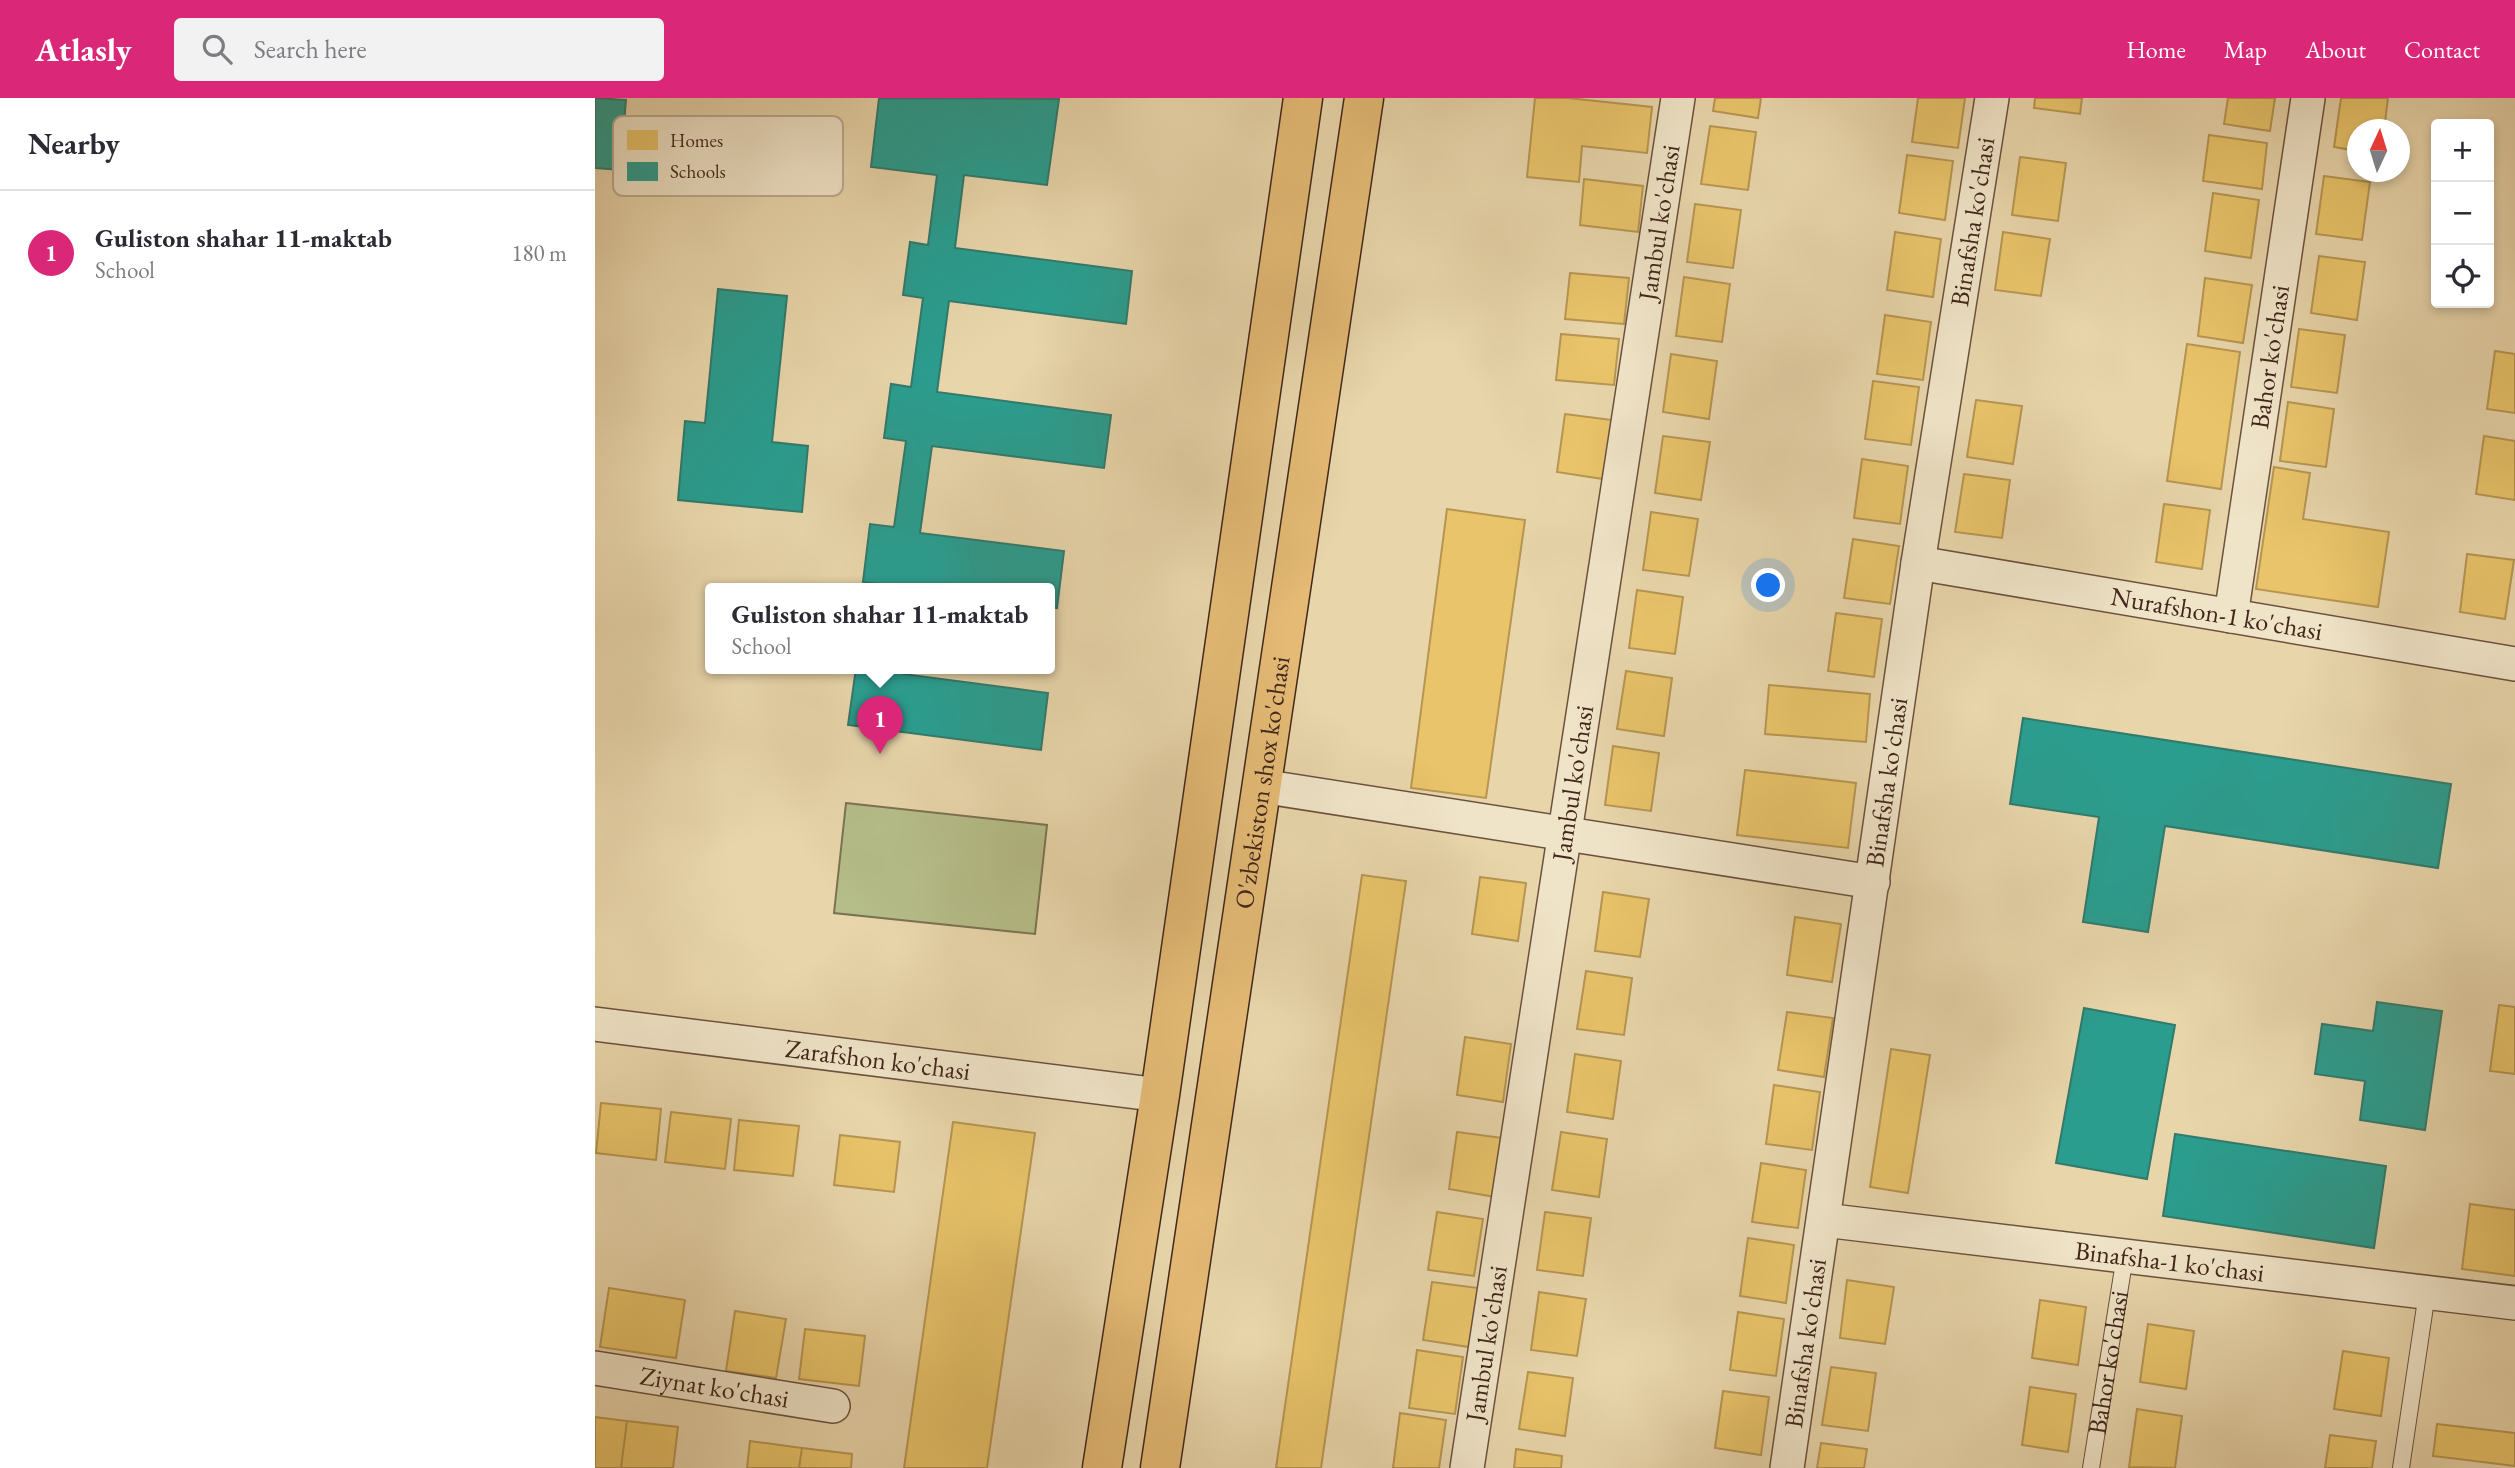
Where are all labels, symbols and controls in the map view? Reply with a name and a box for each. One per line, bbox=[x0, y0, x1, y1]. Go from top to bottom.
search box bbox=[174, 18, 664, 81]
text: Atlasly bbox=[35, 28, 132, 71]
icon: search bbox=[198, 30, 236, 68]
text: Search here bbox=[254, 32, 367, 66]
text: Home bbox=[2126, 34, 2186, 65]
text: Map bbox=[2224, 34, 2267, 65]
text: About bbox=[2305, 34, 2366, 65]
text: Contact bbox=[2404, 34, 2480, 65]
legend bbox=[613, 116, 843, 196]
north arrow bbox=[2347, 119, 2410, 182]
map controls bbox=[2431, 119, 2494, 308]
button: + bbox=[2431, 119, 2494, 182]
text: Nearby bbox=[28, 124, 120, 163]
text: Homes bbox=[670, 128, 723, 153]
street label: Binafsha ko'chasi bbox=[1942, 135, 2003, 309]
street label: Jambul ko'chasi bbox=[1630, 142, 1688, 305]
text: Schools bbox=[670, 159, 726, 184]
button: − bbox=[2431, 182, 2494, 245]
text: Guliston shahar 11-maktab bbox=[95, 221, 392, 255]
text: 1 bbox=[45, 238, 57, 268]
text: 180 m bbox=[511, 238, 567, 268]
button: locate bbox=[2431, 245, 2494, 308]
text: School bbox=[95, 255, 155, 285]
street label: Bahor ko'chasi bbox=[2242, 283, 2297, 431]
your location bbox=[1751, 568, 1785, 602]
street label: Nurafshon-1 ko'chasi bbox=[2108, 579, 2325, 648]
popup bbox=[705, 583, 1055, 674]
text: Guliston shahar 11-maktab bbox=[732, 597, 1028, 631]
text: School bbox=[732, 631, 791, 661]
street label: O'zbekiston shox ko'chasi bbox=[1226, 654, 1298, 911]
street label: Binafsha ko'chasi bbox=[1857, 695, 1915, 869]
pin: 1 bbox=[857, 696, 903, 754]
street label: Jambul ko'chasi bbox=[1543, 703, 1601, 865]
street label: Zarafshon ko'chasi bbox=[783, 1031, 972, 1088]
street label: Binafsha-1 ko'chasi bbox=[2073, 1233, 2266, 1290]
street label: Binafsha ko'chasi bbox=[1776, 1256, 1834, 1430]
street label: Jambul ko'chasi bbox=[1457, 1263, 1515, 1426]
street label: Bahor ko'chasi bbox=[2080, 1288, 2136, 1437]
street label: Ziynat ko'chasi bbox=[638, 1358, 791, 1416]

